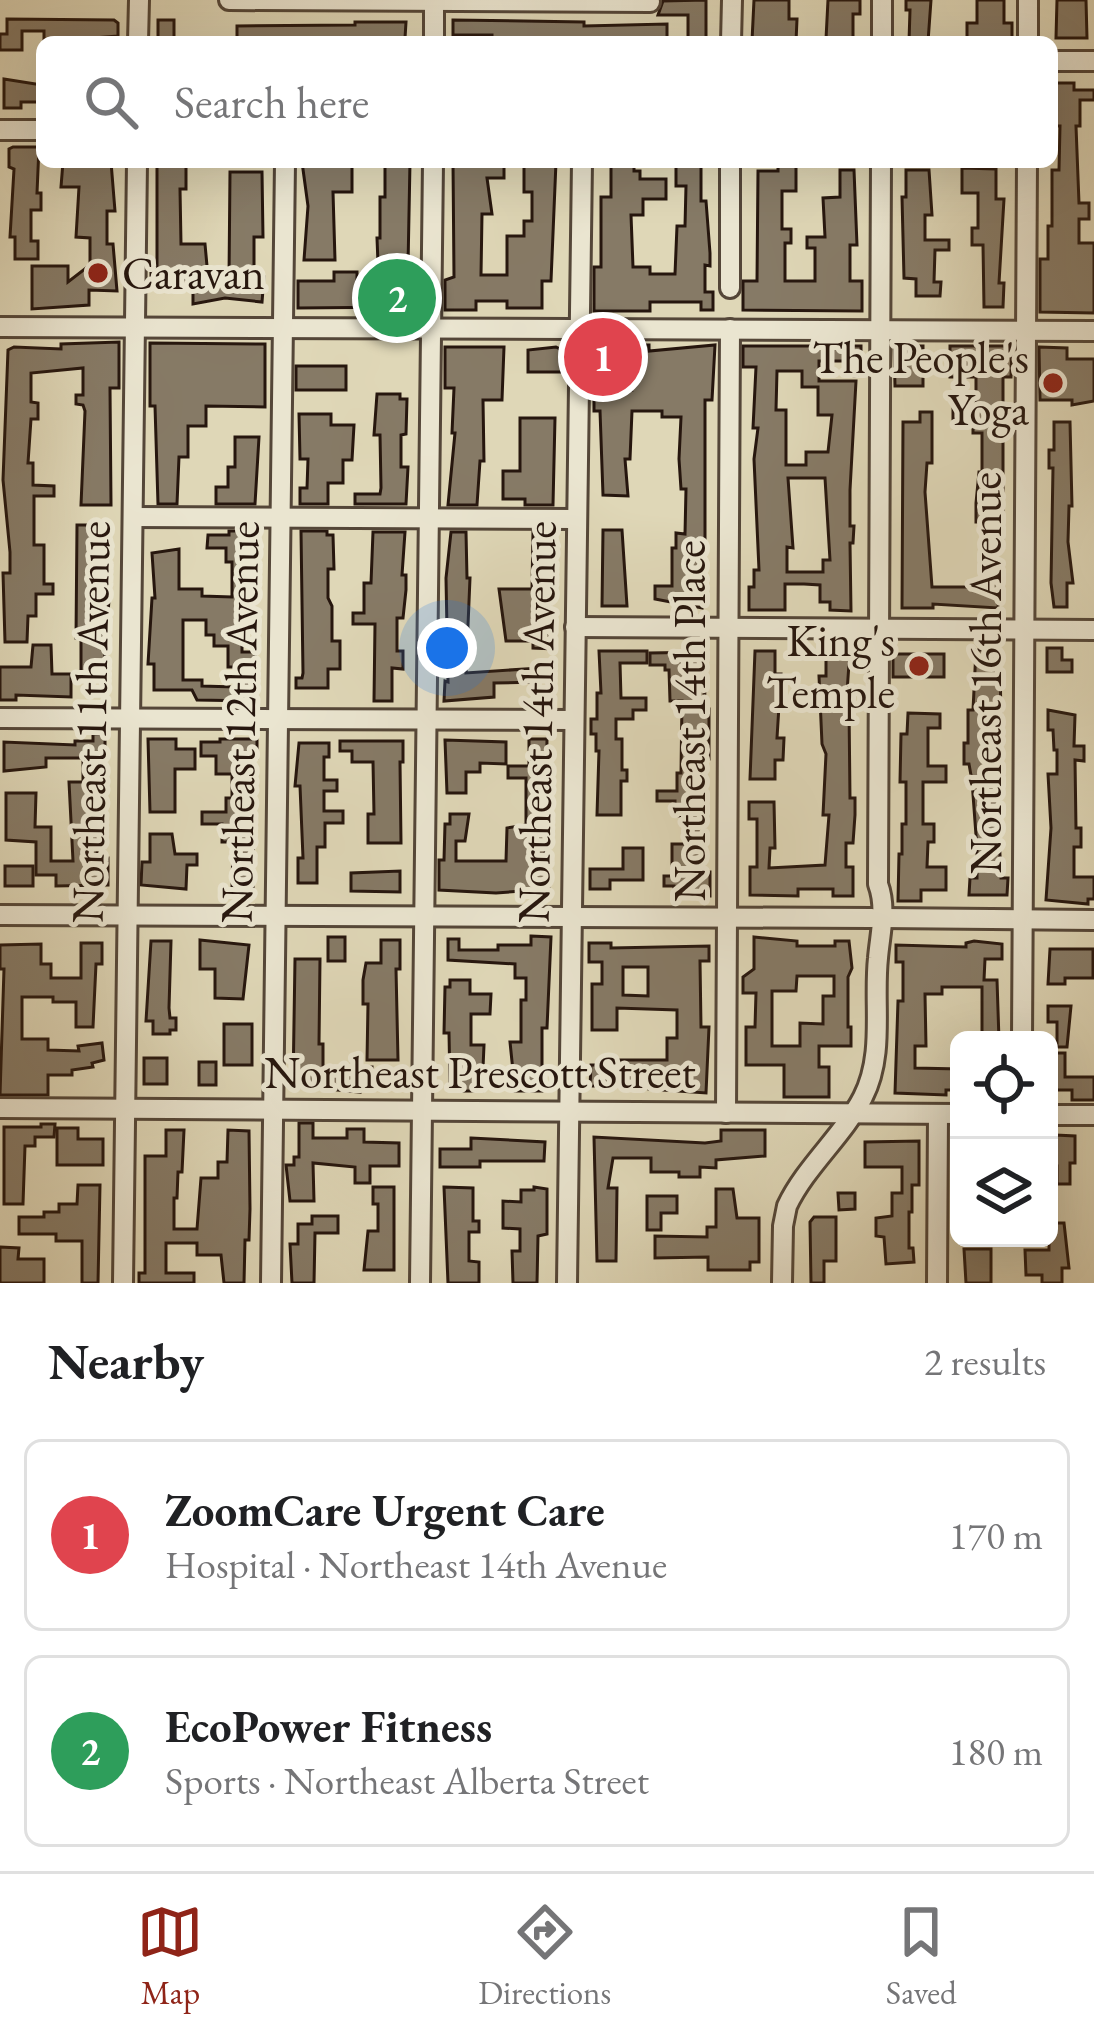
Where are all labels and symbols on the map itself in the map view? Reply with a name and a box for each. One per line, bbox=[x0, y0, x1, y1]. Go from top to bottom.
place label: Caravan bbox=[122, 244, 265, 302]
pin: 2 bbox=[358, 253, 436, 343]
marker: Caravan bbox=[85, 260, 111, 286]
pin: 1 bbox=[564, 312, 642, 402]
place label: The People's Yoga bbox=[813, 328, 1029, 438]
marker: The People's Yoga bbox=[1040, 370, 1066, 396]
street label: Northeast 16th Avenue bbox=[956, 472, 1014, 874]
street label: Northeast 11th Avenue bbox=[57, 520, 123, 924]
street label: Northeast 12th Avenue bbox=[206, 520, 272, 924]
street label: Northeast 14th Avenue bbox=[503, 520, 569, 924]
street label: Northeast 14th Place bbox=[660, 540, 718, 902]
place label: King's Temple bbox=[766, 611, 895, 721]
your location bbox=[417, 618, 477, 678]
marker: King's Temple bbox=[906, 653, 932, 679]
street label: Northeast Prescott Street bbox=[264, 1043, 696, 1101]

